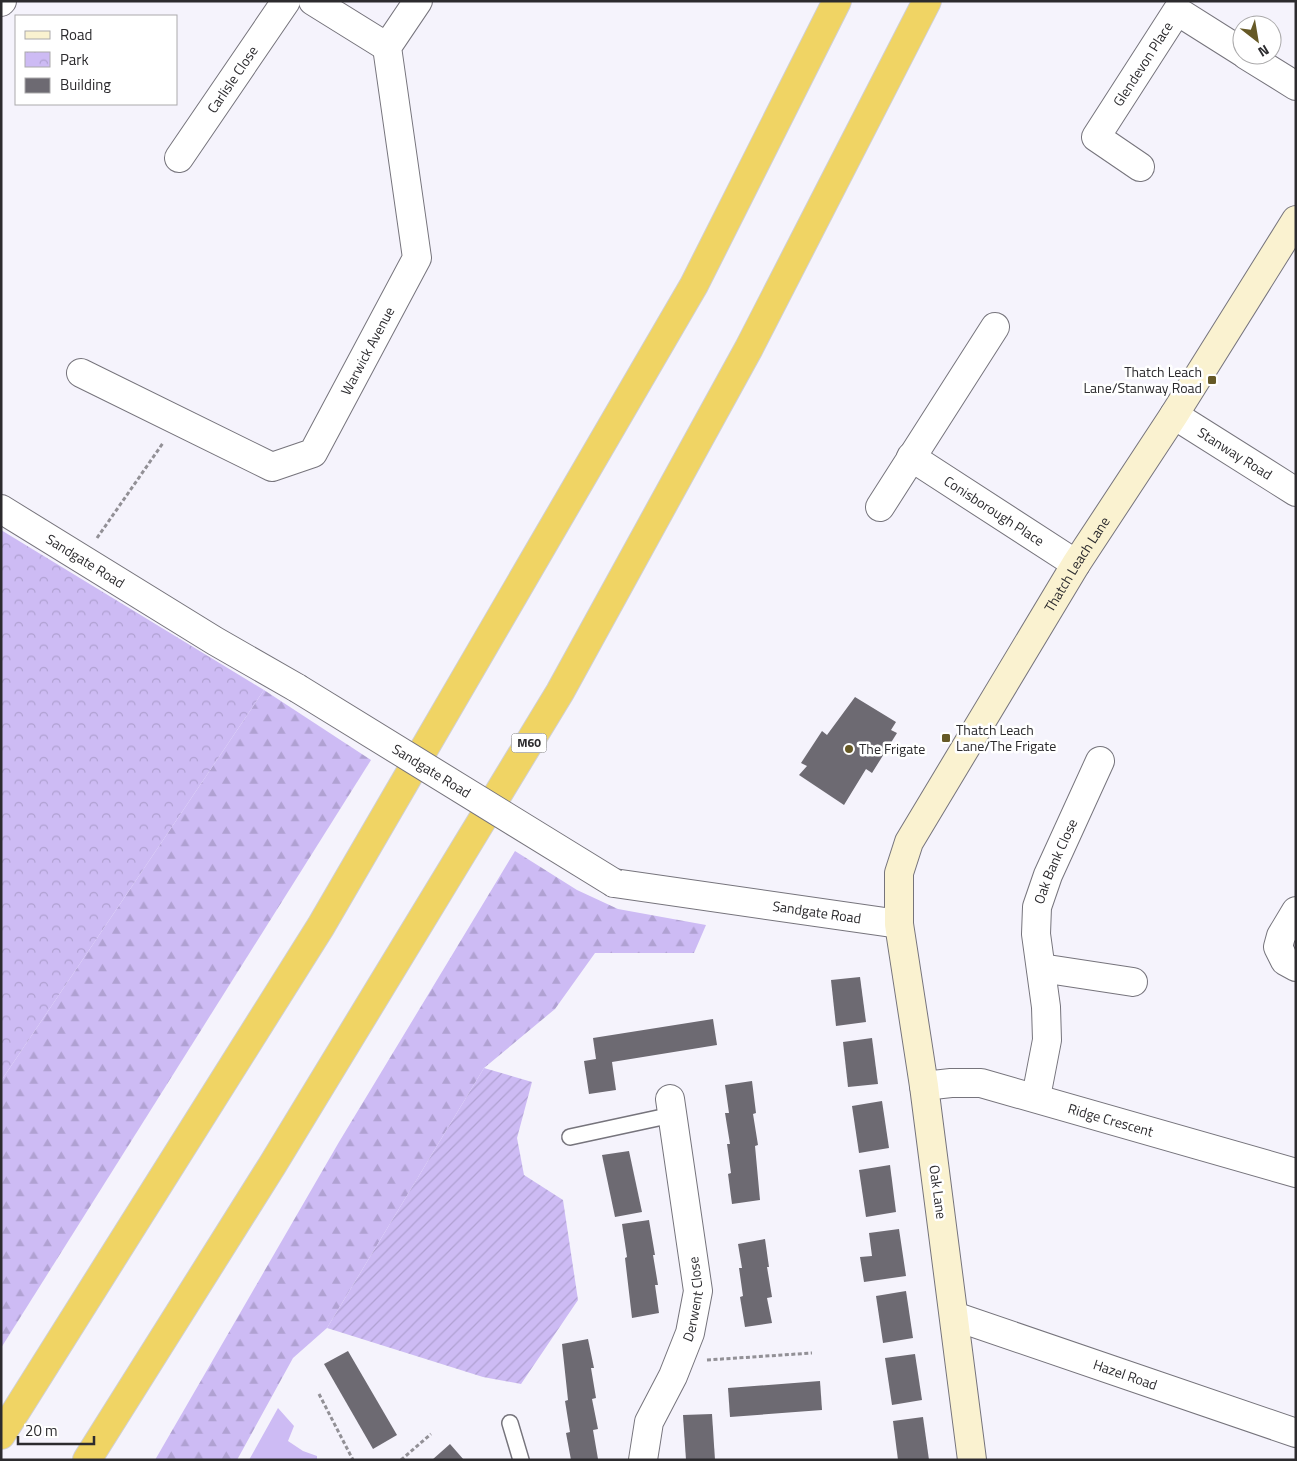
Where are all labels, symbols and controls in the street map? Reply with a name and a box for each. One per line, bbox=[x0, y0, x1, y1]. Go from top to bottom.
legend bbox=[15, 15, 178, 105]
north arrow bbox=[1232, 15, 1282, 65]
street label: Glendevon Place bbox=[1107, 17, 1178, 110]
text: Road bbox=[60, 23, 92, 46]
text: N bbox=[1254, 40, 1274, 63]
street label: Carlisle Close bbox=[202, 41, 263, 117]
text: Park bbox=[60, 48, 89, 71]
text: Building bbox=[60, 73, 111, 96]
street label: Warwick Avenue bbox=[335, 303, 399, 399]
place label: Thatch Leach Lane/Stanway Road bbox=[1083, 361, 1202, 398]
marker: Thatch Leach Lane/Stanway Road bbox=[1206, 374, 1218, 386]
street label: Stanway Road bbox=[1194, 422, 1277, 484]
street label: Conisborough Place bbox=[940, 470, 1049, 551]
street label: Thatch Leach Lane bbox=[1038, 512, 1114, 616]
street label: Sandgate Road bbox=[42, 528, 129, 593]
place label: Thatch Leach Lane/The Frigate bbox=[956, 719, 1056, 756]
marker: Thatch Leach Lane/The Frigate bbox=[940, 732, 952, 744]
road number: M60 bbox=[512, 734, 546, 752]
street label: Sandgate Road bbox=[388, 738, 475, 803]
place label: The Frigate bbox=[859, 738, 925, 759]
marker: The Frigate bbox=[843, 743, 855, 755]
street label: Oak Bank Close bbox=[1028, 815, 1082, 907]
street label: Sandgate Road bbox=[771, 895, 863, 928]
street label: Ridge Crescent bbox=[1066, 1097, 1156, 1142]
street label: Oak Lane bbox=[924, 1164, 953, 1220]
street label: Derwent Close bbox=[677, 1255, 708, 1345]
street label: Hazel Road bbox=[1091, 1353, 1160, 1395]
scale bar bbox=[18, 1414, 94, 1446]
text: 20 m bbox=[25, 1419, 58, 1442]

